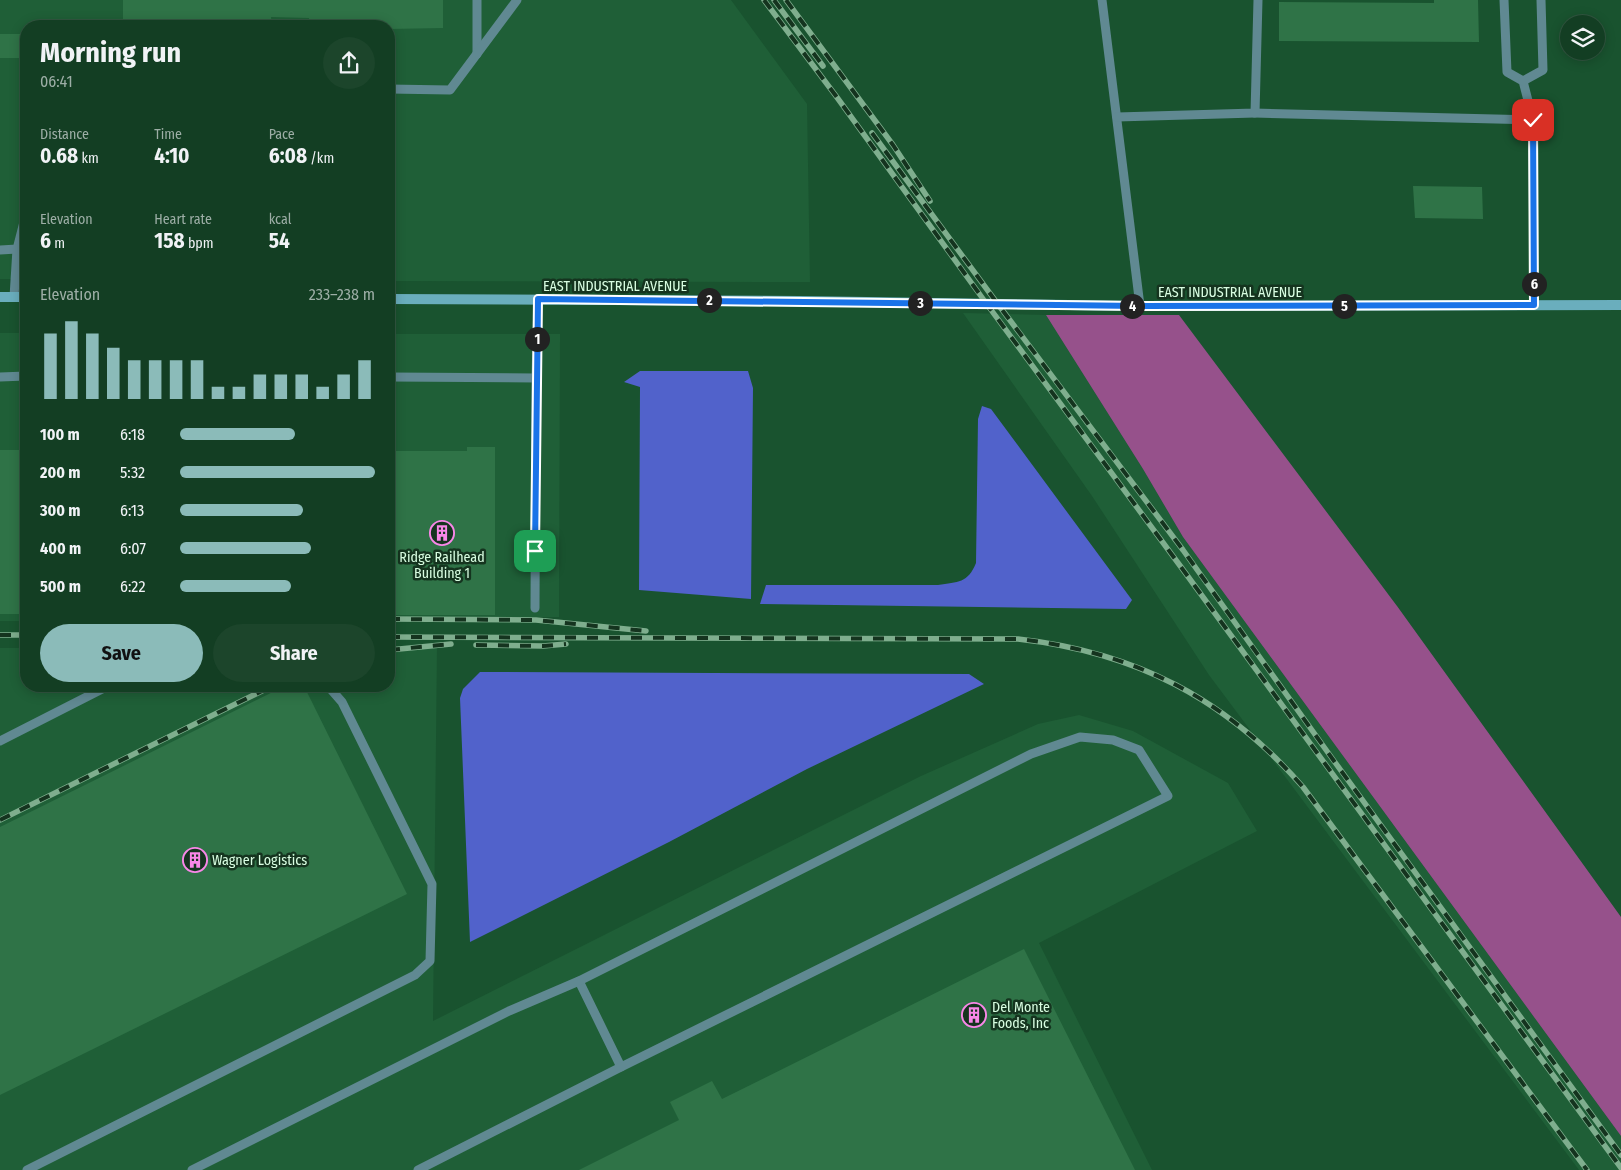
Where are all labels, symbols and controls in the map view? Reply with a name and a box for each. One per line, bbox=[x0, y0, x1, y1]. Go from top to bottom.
map controls bbox=[1560, 15, 1605, 60]
button: layers bbox=[1560, 15, 1605, 60]
text: Morning run bbox=[40, 36, 181, 69]
button: share bbox=[323, 37, 375, 89]
text: 06:41 bbox=[40, 72, 73, 91]
pin bbox=[1512, 99, 1554, 141]
icon: check bbox=[1519, 106, 1547, 134]
text: Distance bbox=[40, 126, 89, 143]
text: Time bbox=[154, 126, 182, 143]
text: Pace bbox=[269, 126, 295, 143]
text: 0.68 bbox=[40, 143, 78, 169]
text: 4:10 bbox=[154, 143, 190, 169]
text: 6:08 bbox=[269, 143, 307, 169]
text: km bbox=[78, 150, 99, 167]
text: /km bbox=[307, 150, 334, 167]
text: Elevation bbox=[40, 211, 93, 228]
text: Heart rate bbox=[154, 211, 212, 228]
text: kcal bbox=[269, 211, 291, 228]
text: 6 bbox=[40, 228, 51, 254]
text: 158 bbox=[154, 228, 185, 254]
text: 54 bbox=[269, 228, 290, 254]
text: m bbox=[51, 235, 65, 252]
text: bpm bbox=[185, 235, 214, 252]
pin: 6 bbox=[1522, 272, 1546, 296]
text: 6 bbox=[1531, 276, 1538, 293]
street label: EAST INDUSTRIAL AVENUE bbox=[543, 278, 688, 295]
street label: EAST INDUSTRIAL AVENUE bbox=[1158, 284, 1303, 301]
text: Elevation bbox=[40, 285, 100, 304]
text: 233–238 m bbox=[309, 285, 375, 304]
pin: 2 bbox=[696, 288, 722, 312]
pin: 3 bbox=[908, 290, 932, 316]
text: 2 bbox=[706, 292, 713, 309]
pin: 4 bbox=[1120, 294, 1144, 318]
pin: 5 bbox=[1332, 294, 1356, 318]
text: 3 bbox=[917, 295, 924, 312]
text: 4 bbox=[1129, 298, 1136, 315]
text: 5 bbox=[1341, 298, 1348, 315]
pin: 1 bbox=[524, 326, 550, 352]
text: 1 bbox=[535, 331, 540, 348]
text: 100 m bbox=[40, 425, 80, 444]
text: 6:18 bbox=[120, 425, 145, 444]
text: 200 m bbox=[40, 463, 80, 482]
text: 5:32 bbox=[120, 463, 145, 482]
text: 300 m bbox=[40, 501, 81, 520]
text: 6:13 bbox=[120, 501, 144, 520]
building icon: Ridge Railhead Building 1 bbox=[429, 520, 455, 546]
pin bbox=[514, 530, 556, 572]
icon: arrive bbox=[521, 537, 549, 565]
text: 400 m bbox=[40, 539, 81, 558]
text: 6:07 bbox=[120, 539, 146, 558]
place label: Ridge Railhead Building 1 bbox=[399, 549, 485, 582]
text: 500 m bbox=[40, 577, 81, 596]
text: 6:22 bbox=[120, 577, 145, 596]
button: Save bbox=[40, 624, 203, 682]
button: Share bbox=[213, 624, 375, 682]
building icon: Wagner Logistics bbox=[182, 847, 208, 873]
place label: Wagner Logistics bbox=[212, 852, 307, 869]
place label: Del Monte Foods, Inc bbox=[992, 999, 1050, 1032]
building icon: Del Monte Foods, Inc bbox=[961, 1002, 987, 1028]

